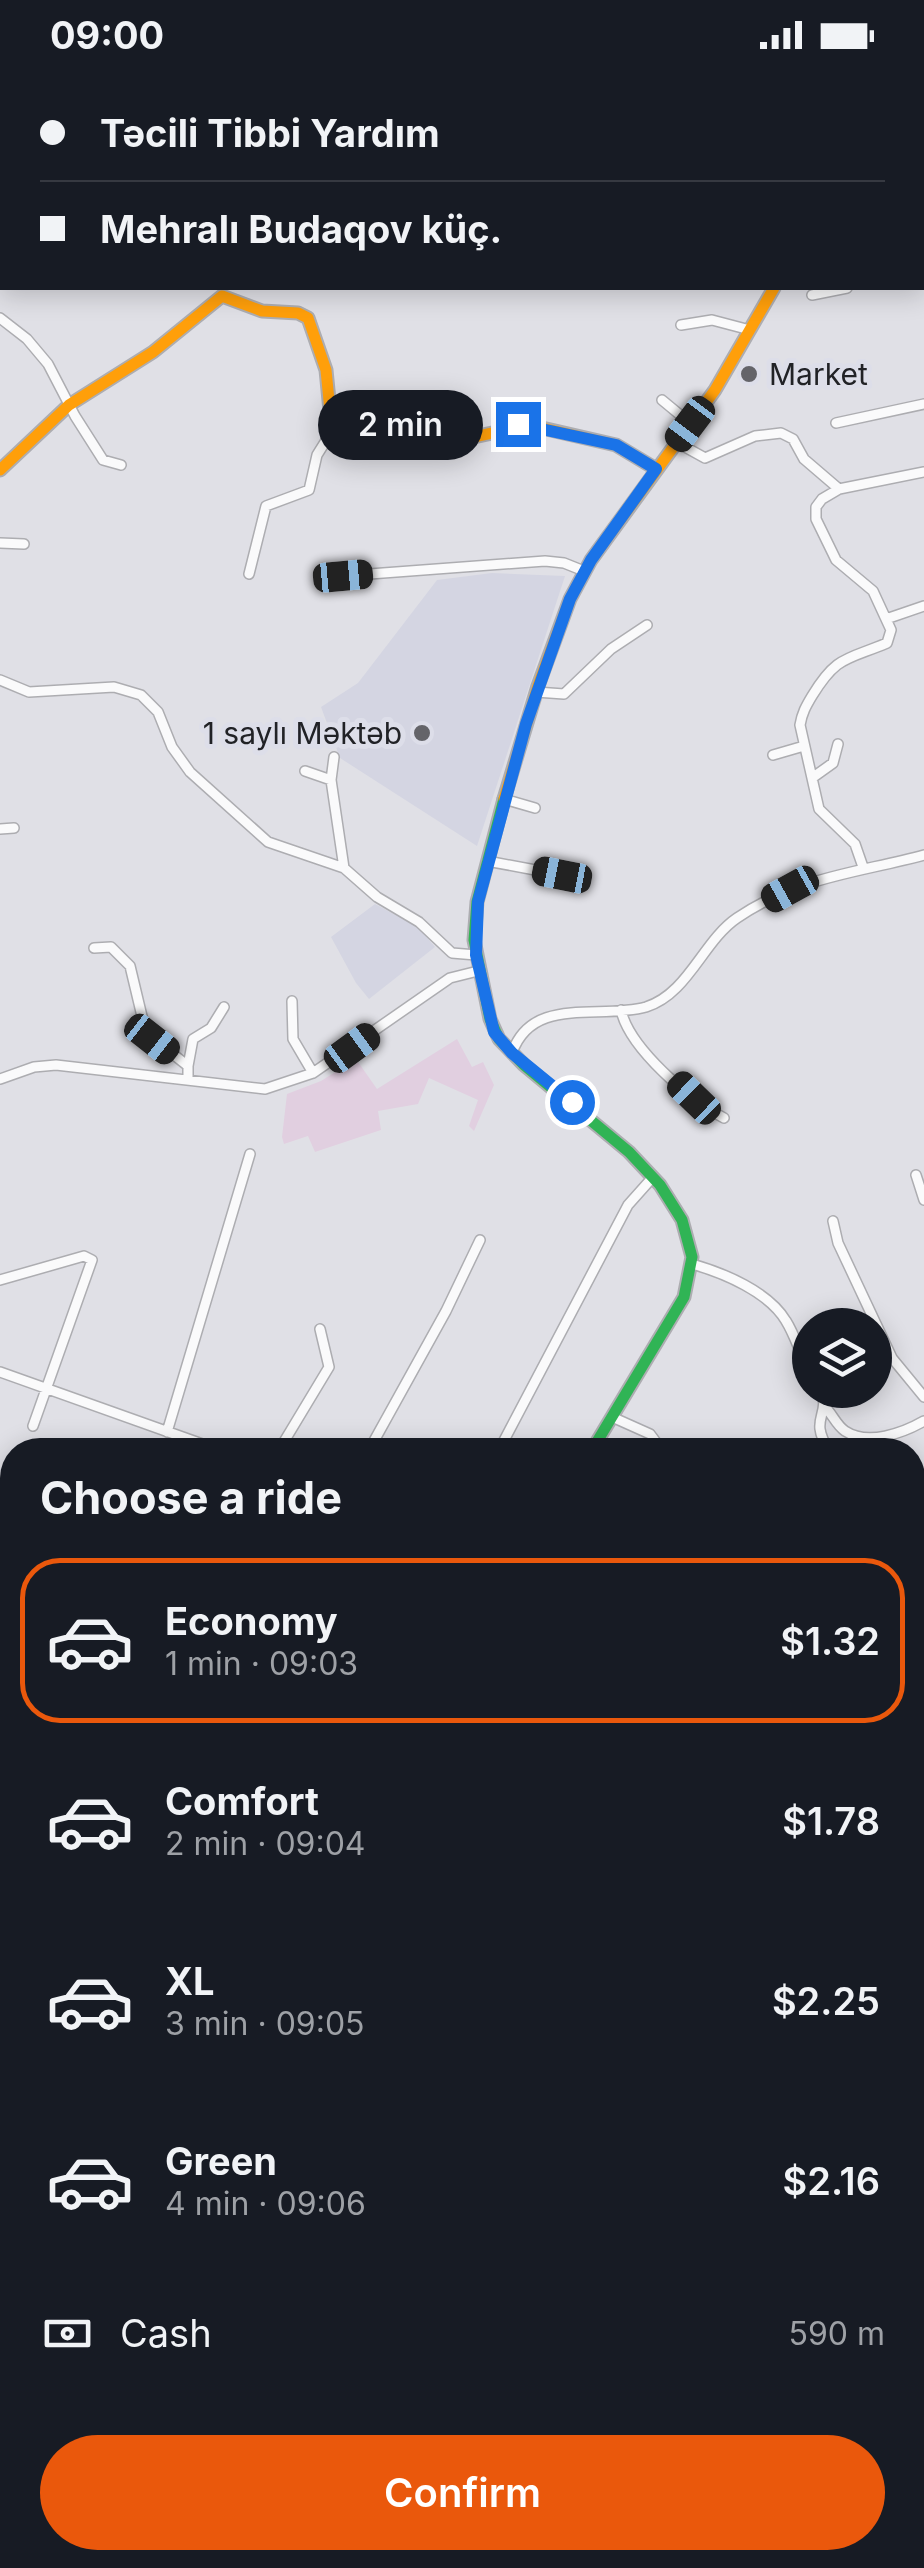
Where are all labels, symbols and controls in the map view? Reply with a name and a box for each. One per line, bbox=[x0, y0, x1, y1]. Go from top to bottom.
text: 09:00 bbox=[50, 12, 164, 58]
text: Təcili Tibbi Yardım bbox=[100, 110, 440, 156]
text: Mehralı Budaqov küç. bbox=[100, 206, 502, 252]
place label: Market bbox=[769, 356, 868, 392]
marker: Market bbox=[738, 363, 760, 385]
callout: 2 min bbox=[318, 389, 483, 459]
car bbox=[660, 391, 720, 457]
route end bbox=[496, 402, 541, 447]
text: 2 min bbox=[358, 405, 443, 444]
car bbox=[312, 558, 374, 594]
place label: 1 saylı Məktəb bbox=[203, 715, 402, 751]
marker: 1 saylı Məktəb bbox=[411, 722, 433, 744]
car bbox=[530, 855, 594, 895]
car bbox=[756, 861, 824, 917]
car bbox=[119, 1009, 185, 1069]
car bbox=[319, 1018, 385, 1078]
car bbox=[662, 1066, 726, 1130]
route start bbox=[550, 1080, 595, 1125]
map controls bbox=[792, 1308, 892, 1408]
button: layers bbox=[792, 1308, 892, 1408]
text: Choose a ride bbox=[40, 1470, 342, 1525]
icon: car bbox=[45, 1596, 135, 1686]
text: Economy bbox=[165, 1598, 338, 1644]
text: $1.32 bbox=[780, 1618, 880, 1664]
text: 1 min · 09:03 bbox=[165, 1644, 358, 1683]
icon: car bbox=[45, 1776, 135, 1866]
text: Comfort bbox=[165, 1778, 319, 1824]
text: $1.78 bbox=[782, 1798, 880, 1844]
text: 2 min · 09:04 bbox=[165, 1824, 366, 1863]
icon: car bbox=[45, 1956, 135, 2046]
text: XL bbox=[165, 1958, 215, 2004]
text: $2.25 bbox=[772, 1978, 880, 2024]
text: 3 min · 09:05 bbox=[165, 2004, 365, 2043]
icon: car bbox=[45, 2136, 135, 2226]
text: Green bbox=[165, 2138, 277, 2184]
text: $2.16 bbox=[782, 2158, 880, 2204]
text: 4 min · 09:06 bbox=[165, 2184, 366, 2223]
icon: cash bbox=[40, 2306, 95, 2361]
text: Cash bbox=[120, 2310, 212, 2356]
text: 590 m bbox=[788, 2314, 885, 2353]
button: Confirm bbox=[40, 2435, 885, 2550]

